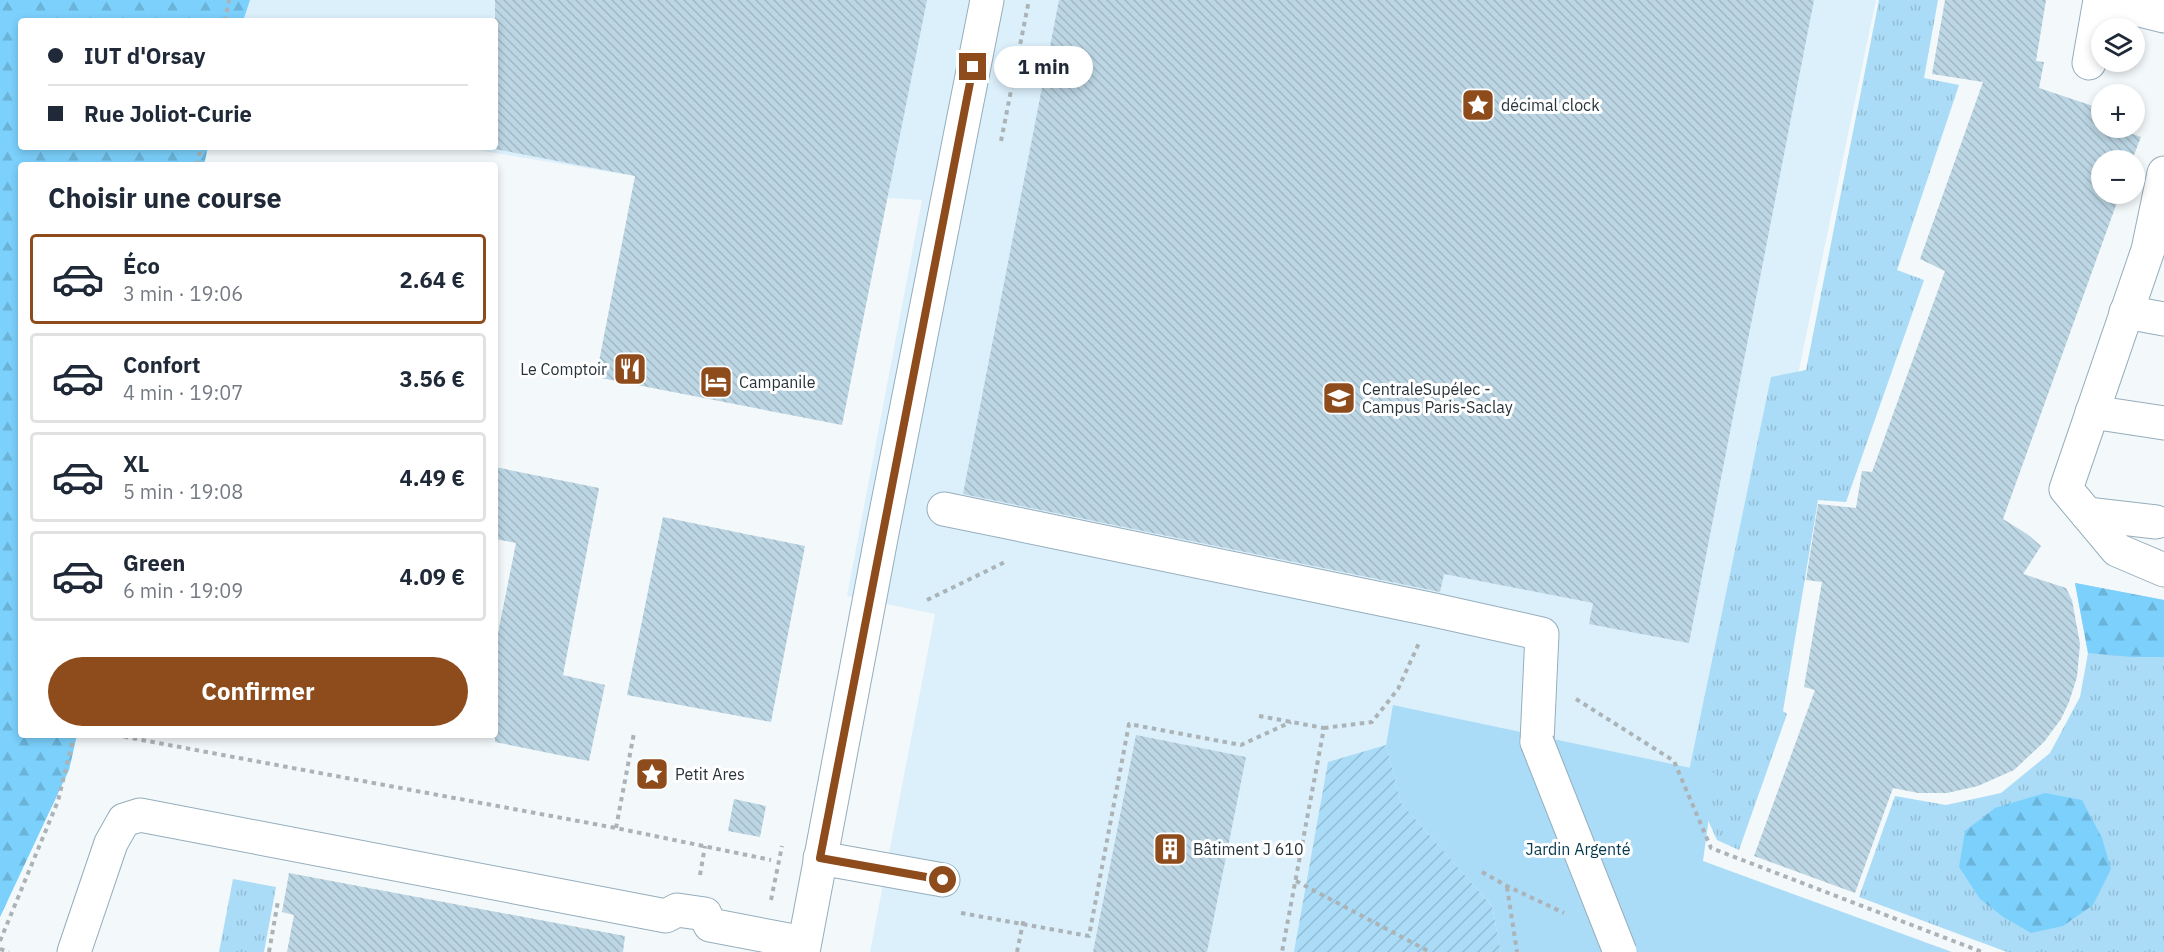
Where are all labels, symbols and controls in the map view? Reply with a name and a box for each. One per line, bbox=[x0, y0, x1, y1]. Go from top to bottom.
map controls bbox=[2091, 18, 2145, 204]
button: layers bbox=[2091, 18, 2145, 72]
text: IUT d'Orsay bbox=[84, 41, 206, 70]
callout: 1 min bbox=[994, 46, 1093, 88]
route end bbox=[959, 53, 986, 80]
text: 1 min bbox=[1017, 53, 1070, 80]
button: + bbox=[2091, 84, 2145, 138]
place icon: décimal clock bbox=[1460, 87, 1496, 123]
place label: décimal clock bbox=[1501, 95, 1600, 115]
text: Rue Joliot-Curie bbox=[84, 99, 252, 128]
button: − bbox=[2091, 150, 2145, 204]
text: Choisir une course bbox=[48, 180, 282, 215]
text: Éco bbox=[123, 251, 160, 280]
icon: car bbox=[51, 252, 105, 306]
text: 2.64 € bbox=[400, 265, 465, 294]
text: 3 min · 19:06 bbox=[123, 280, 243, 307]
text: Confort bbox=[123, 350, 201, 379]
icon: car bbox=[51, 351, 105, 405]
restaurant icon: Le Comptoir bbox=[612, 351, 648, 387]
place label: Le Comptoir bbox=[520, 359, 607, 379]
text: 3.56 € bbox=[400, 364, 465, 393]
hotel icon: Campanile bbox=[698, 364, 734, 400]
place label: Campanile bbox=[739, 372, 816, 392]
text: 4 min · 19:07 bbox=[123, 379, 243, 406]
place label: CentraleSupélec - Campus Paris-Saclay bbox=[1362, 379, 1513, 417]
school or university icon: CentraleSupélec - Campus Paris-Saclay bbox=[1321, 380, 1357, 416]
text: XL bbox=[123, 449, 149, 478]
icon: car bbox=[51, 450, 105, 504]
text: 4.49 € bbox=[400, 463, 465, 492]
text: 5 min · 19:08 bbox=[123, 478, 243, 505]
text: Green bbox=[123, 548, 185, 577]
icon: car bbox=[51, 549, 105, 603]
text: 4.09 € bbox=[400, 562, 465, 591]
text: 6 min · 19:09 bbox=[123, 577, 243, 604]
button: Confirmer bbox=[48, 657, 468, 726]
place icon: Petit Ares bbox=[634, 756, 670, 792]
place label: Petit Ares bbox=[675, 764, 745, 784]
building icon: Bâtiment J 610 bbox=[1152, 831, 1188, 867]
place label: Bâtiment J 610 bbox=[1193, 839, 1304, 859]
park label: Jardin Argenté bbox=[1526, 839, 1631, 859]
route start bbox=[929, 866, 956, 893]

